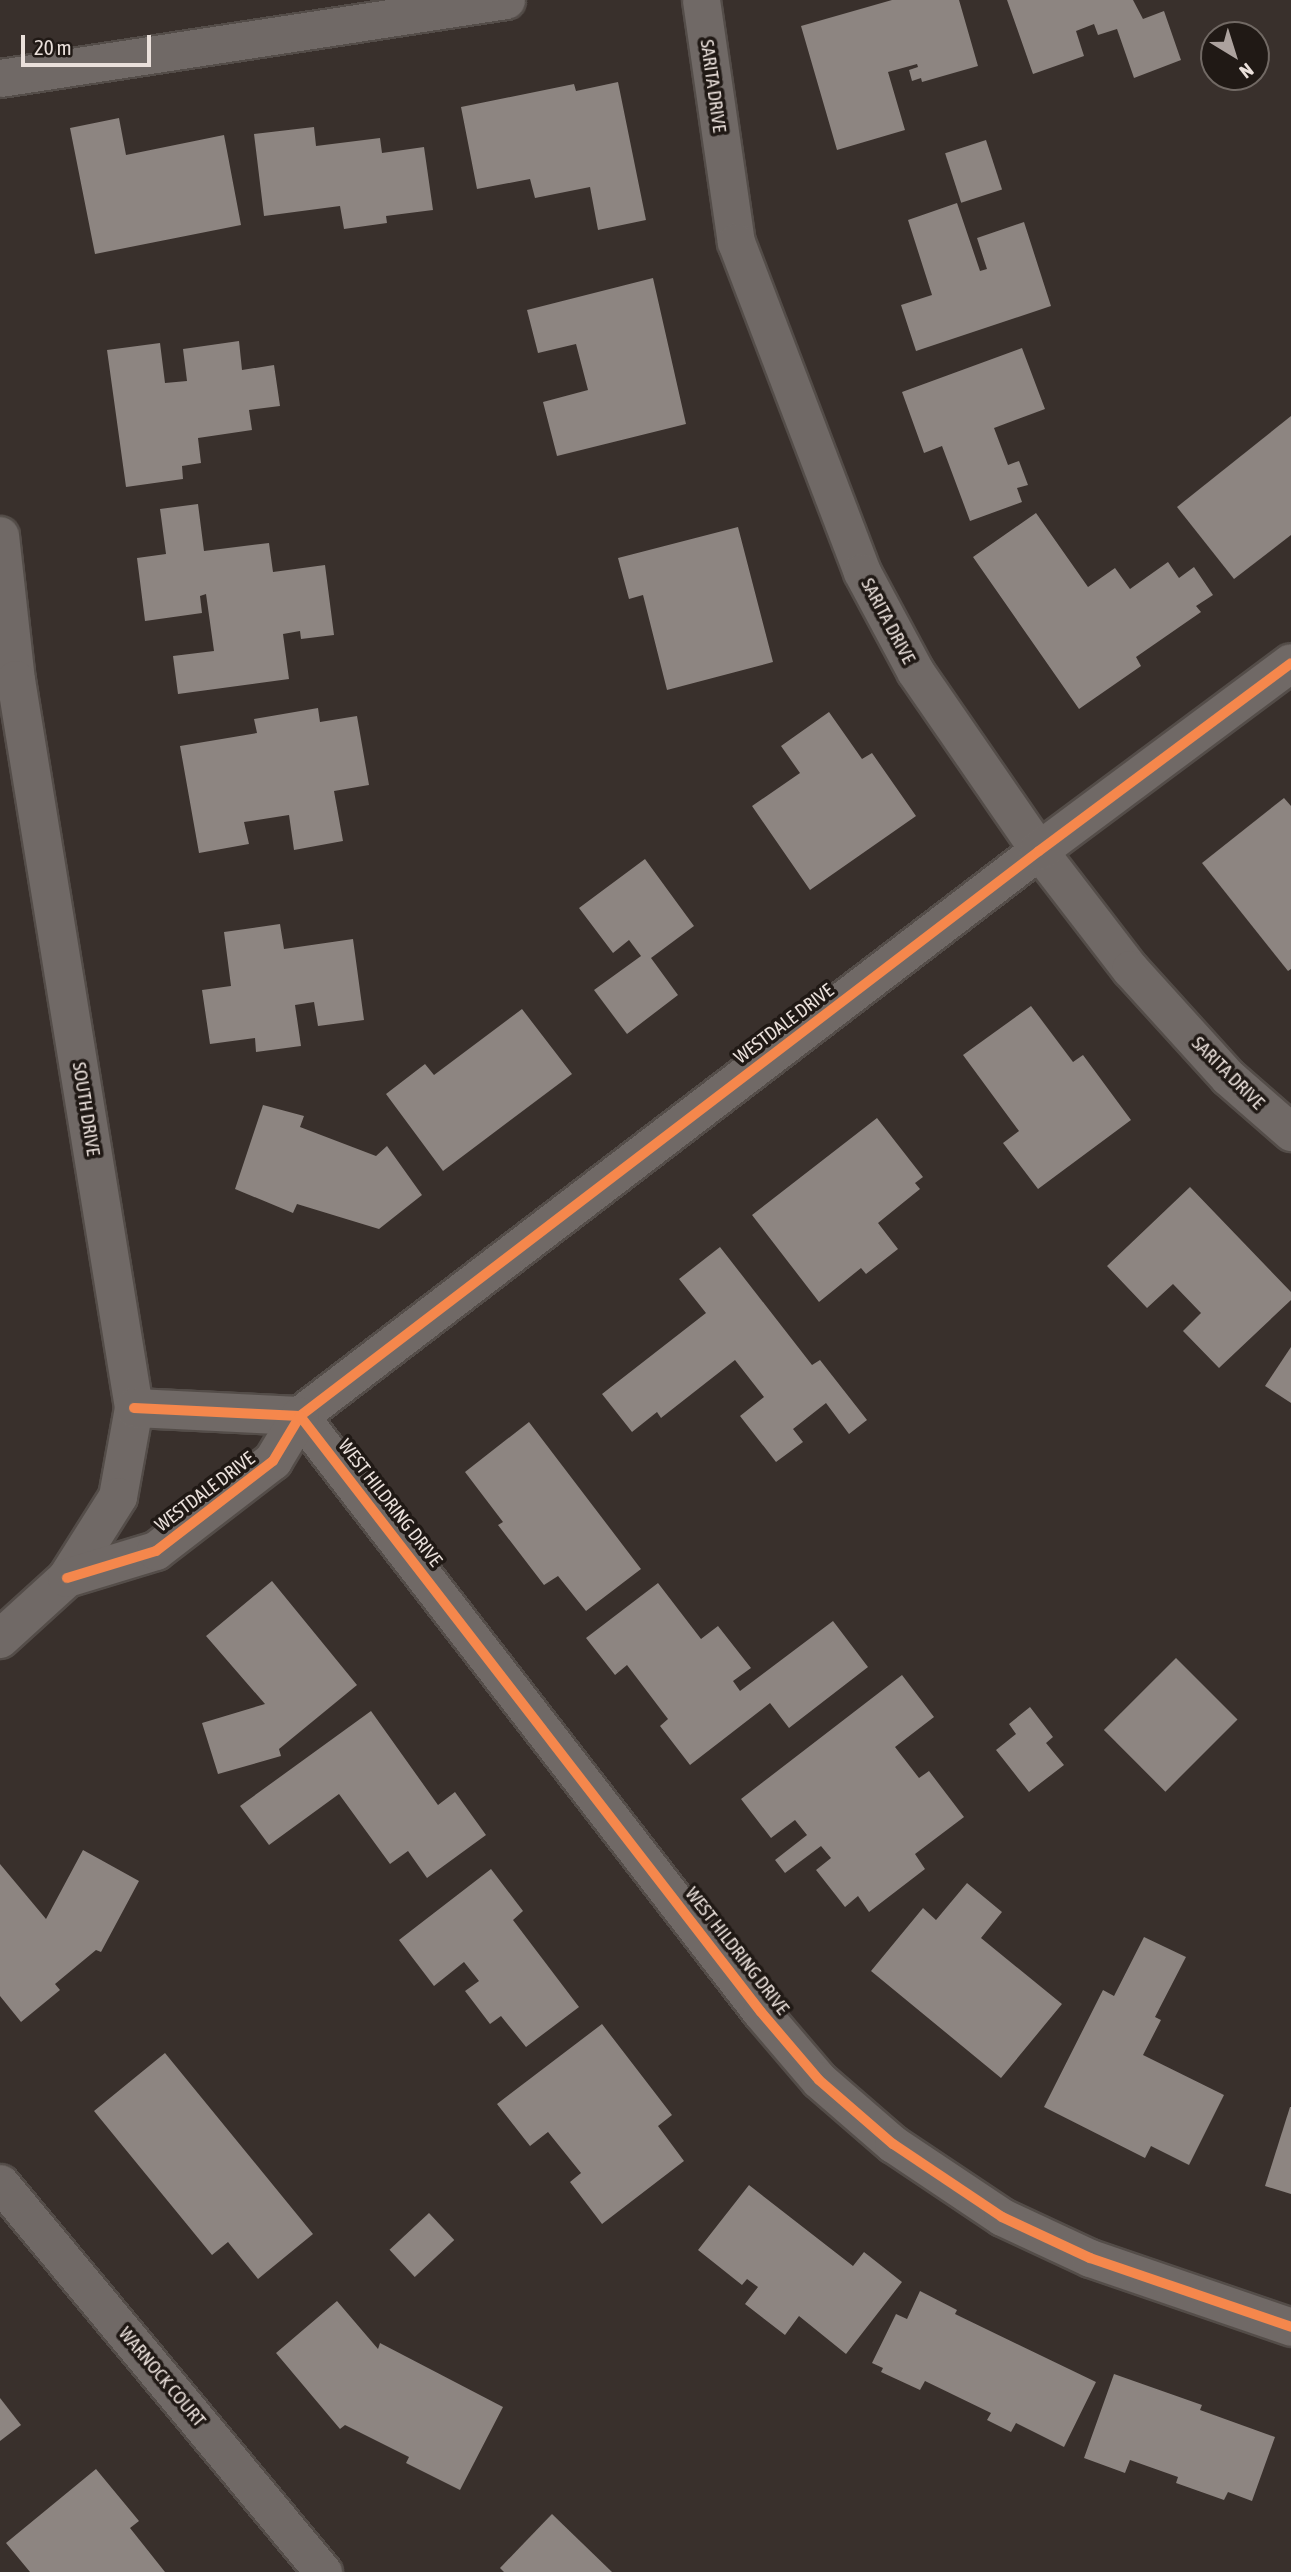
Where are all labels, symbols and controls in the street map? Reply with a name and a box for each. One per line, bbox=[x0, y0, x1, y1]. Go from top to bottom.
scale bar bbox=[24, 21, 154, 65]
north arrow bbox=[1200, 21, 1270, 91]
text: 20 m bbox=[34, 35, 72, 59]
street label: SARITA DRIVE bbox=[695, 38, 731, 134]
text: N bbox=[1236, 59, 1258, 83]
street label: SARITA DRIVE bbox=[856, 574, 920, 668]
street label: WESTDALE DRIVE bbox=[730, 979, 838, 1069]
street label: SARITA DRIVE bbox=[1187, 1032, 1269, 1114]
street label: SOUTH DRIVE bbox=[67, 1060, 105, 1158]
street label: WEST HILDRING DRIVE bbox=[333, 1435, 447, 1571]
street label: WESTDALE DRIVE bbox=[151, 1447, 259, 1537]
street label: WEST HILDRING DRIVE bbox=[680, 1883, 794, 2019]
street label: WARNOCK COURT bbox=[114, 2322, 210, 2432]

